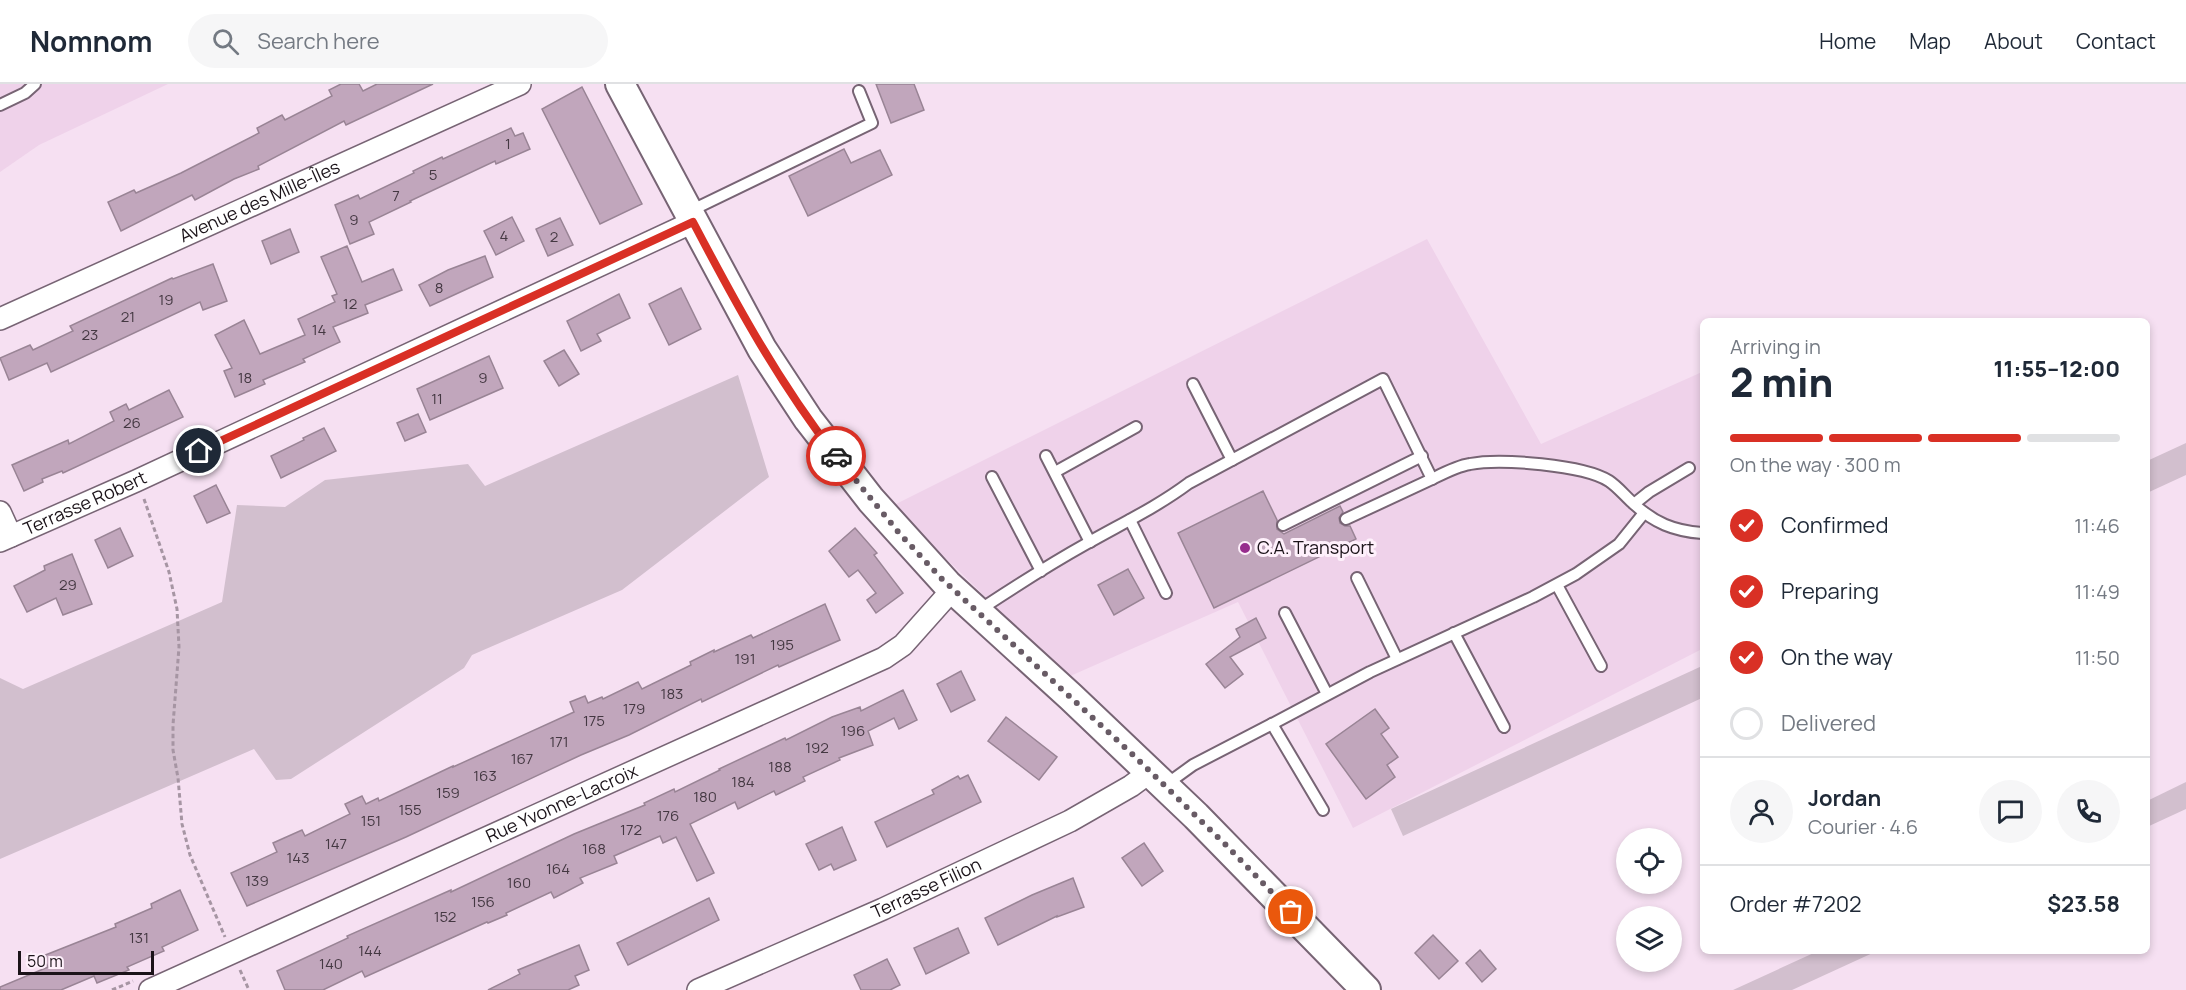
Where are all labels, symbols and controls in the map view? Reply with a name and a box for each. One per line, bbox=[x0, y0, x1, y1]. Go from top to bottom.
search box bbox=[188, 14, 608, 68]
text: Nomnom bbox=[30, 22, 152, 60]
icon: search bbox=[209, 25, 242, 58]
text: Search here bbox=[257, 26, 380, 56]
text: Home bbox=[1819, 27, 1876, 55]
text: Map bbox=[1909, 27, 1951, 55]
text: About bbox=[1984, 27, 2043, 55]
text: Contact bbox=[2076, 27, 2156, 55]
house number: 1 bbox=[505, 133, 511, 154]
street label: Avenue des Mille-Îles bbox=[175, 154, 343, 247]
house number: 5 bbox=[429, 164, 437, 185]
house number: 7 bbox=[392, 185, 400, 206]
house number: 9 bbox=[349, 209, 359, 230]
house number: 4 bbox=[500, 225, 509, 246]
house number: 2 bbox=[550, 226, 558, 247]
house number: 8 bbox=[435, 277, 443, 298]
house number: 19 bbox=[158, 289, 174, 310]
house number: 12 bbox=[343, 293, 357, 314]
house number: 21 bbox=[121, 306, 135, 327]
house number: 14 bbox=[312, 319, 326, 340]
house number: 23 bbox=[82, 324, 98, 345]
text: Arriving in bbox=[1730, 333, 1821, 360]
text: 11:55–12:00 bbox=[1994, 354, 2120, 384]
text: 2 min bbox=[1730, 355, 1833, 409]
house number: 18 bbox=[238, 367, 252, 388]
house number: 9 bbox=[478, 367, 488, 388]
house number: 11 bbox=[431, 388, 443, 409]
house number: 26 bbox=[123, 412, 141, 433]
pin bbox=[173, 425, 224, 476]
courier bbox=[806, 426, 866, 486]
icon: home bbox=[182, 434, 215, 467]
icon: car bbox=[820, 440, 853, 473]
text: On the way · 300 m bbox=[1730, 451, 1901, 478]
street label: Terrasse Robert bbox=[19, 465, 150, 540]
icon: check bbox=[1730, 509, 1763, 542]
text: Confirmed bbox=[1781, 510, 1889, 540]
text: 11:46 bbox=[2074, 512, 2120, 539]
place label: C.A. Transport bbox=[1257, 535, 1374, 559]
marker: C.A. Transport bbox=[1238, 541, 1252, 555]
house number: 29 bbox=[59, 574, 77, 595]
icon: check bbox=[1730, 575, 1763, 608]
text: Preparing bbox=[1781, 576, 1879, 606]
text: 11:49 bbox=[2074, 578, 2120, 605]
house number: 195 bbox=[770, 634, 794, 655]
icon: check bbox=[1730, 641, 1763, 674]
text: On the way bbox=[1781, 642, 1893, 672]
text: 11:50 bbox=[2075, 644, 2120, 671]
house number: 191 bbox=[734, 648, 756, 669]
house number: 183 bbox=[661, 683, 683, 704]
house number: 179 bbox=[623, 698, 645, 719]
text: Delivered bbox=[1781, 708, 1876, 738]
house number: 175 bbox=[583, 710, 605, 731]
house number: 196 bbox=[841, 720, 865, 741]
house number: 171 bbox=[549, 731, 569, 752]
house number: 192 bbox=[805, 737, 829, 758]
house number: 167 bbox=[511, 748, 533, 769]
house number: 188 bbox=[768, 756, 792, 777]
street label: Rue Yvonne-Lacroix bbox=[482, 758, 642, 848]
house number: 163 bbox=[473, 765, 497, 786]
house number: 184 bbox=[731, 771, 755, 792]
button: person bbox=[1730, 780, 1793, 843]
button: chat bbox=[1979, 780, 2042, 843]
button: phone bbox=[2057, 780, 2120, 843]
house number: 159 bbox=[436, 782, 460, 803]
text: Jordan bbox=[1808, 783, 1881, 813]
house number: 180 bbox=[693, 786, 717, 807]
house number: 155 bbox=[398, 799, 422, 820]
house number: 176 bbox=[657, 805, 679, 826]
house number: 151 bbox=[361, 810, 381, 831]
text: Courier · 4.6 bbox=[1808, 813, 1918, 840]
house number: 172 bbox=[620, 819, 642, 840]
map controls bbox=[1616, 828, 1682, 972]
button: locate bbox=[1616, 828, 1682, 894]
house number: 147 bbox=[325, 833, 347, 854]
house number: 168 bbox=[582, 838, 606, 859]
house number: 143 bbox=[287, 847, 310, 868]
street label: Terrasse Filion bbox=[867, 852, 985, 924]
house number: 164 bbox=[546, 858, 570, 879]
house number: 139 bbox=[245, 870, 269, 891]
house number: 160 bbox=[507, 872, 531, 893]
pin bbox=[1265, 886, 1316, 937]
text: Order #7202 bbox=[1730, 889, 1862, 919]
text: $23.58 bbox=[2047, 889, 2120, 919]
house number: 156 bbox=[471, 891, 495, 912]
icon: bag bbox=[1274, 895, 1307, 928]
house number: 152 bbox=[434, 906, 456, 927]
button: layers bbox=[1616, 906, 1682, 972]
house number: 131 bbox=[129, 927, 149, 948]
house number: 144 bbox=[358, 940, 382, 961]
scale bar bbox=[18, 948, 154, 976]
text: 50 m bbox=[27, 950, 63, 972]
house number: 140 bbox=[319, 953, 343, 974]

